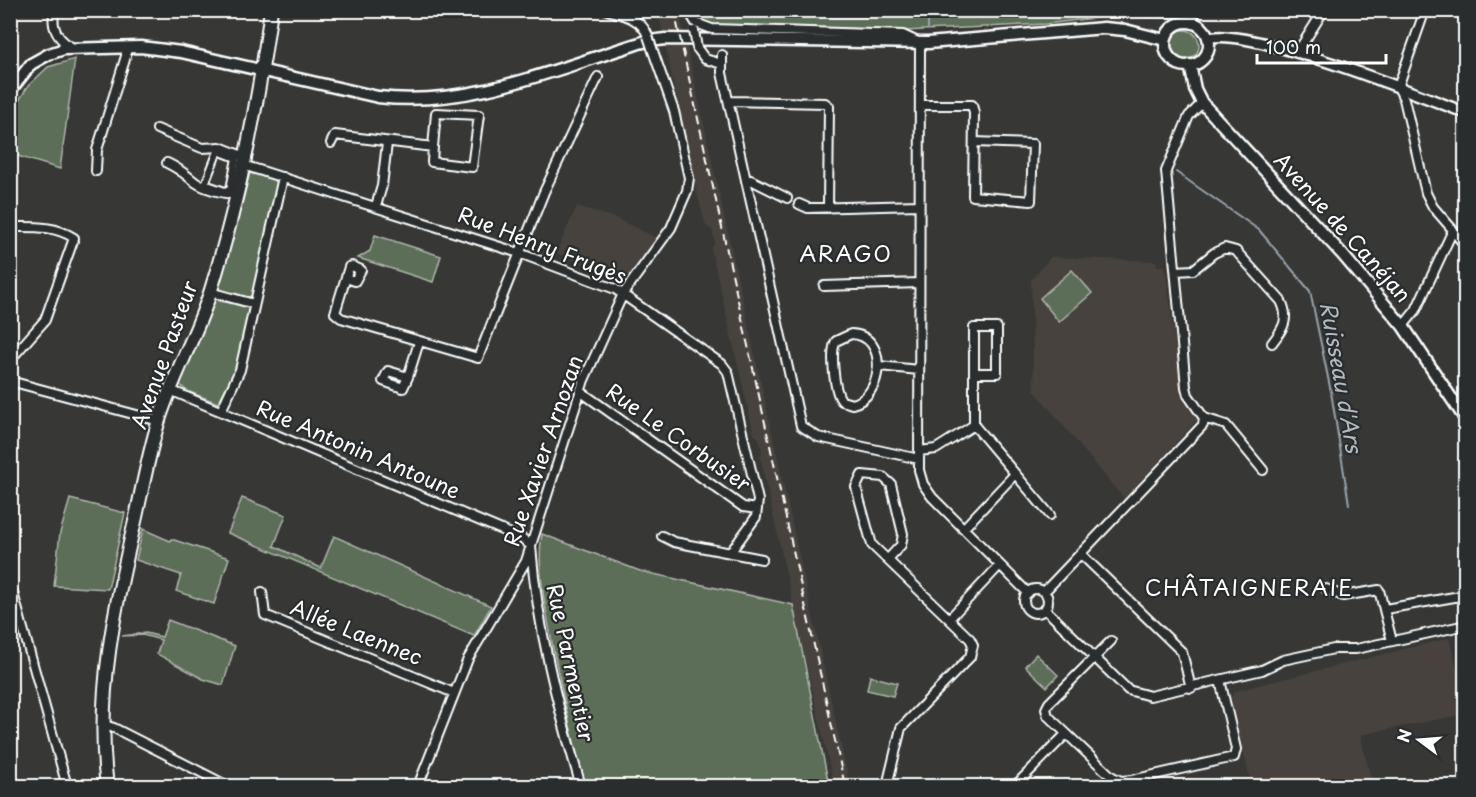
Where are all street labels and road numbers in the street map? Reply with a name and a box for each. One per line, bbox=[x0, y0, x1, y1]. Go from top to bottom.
street label: Avenue de Canéjan bbox=[1267, 145, 1420, 309]
street label: Rue Henry Frugès bbox=[454, 197, 632, 291]
street label: Avenue Pasteur bbox=[121, 276, 205, 433]
street label: Rue Xavier Arnozan bbox=[494, 350, 590, 550]
street label: Rue Le Corbusier bbox=[600, 374, 758, 498]
street label: Rue Antonin Antoune bbox=[252, 391, 466, 506]
street label: Rue Parmentier bbox=[540, 581, 604, 745]
street label: Allée Laennec bbox=[286, 590, 428, 672]

